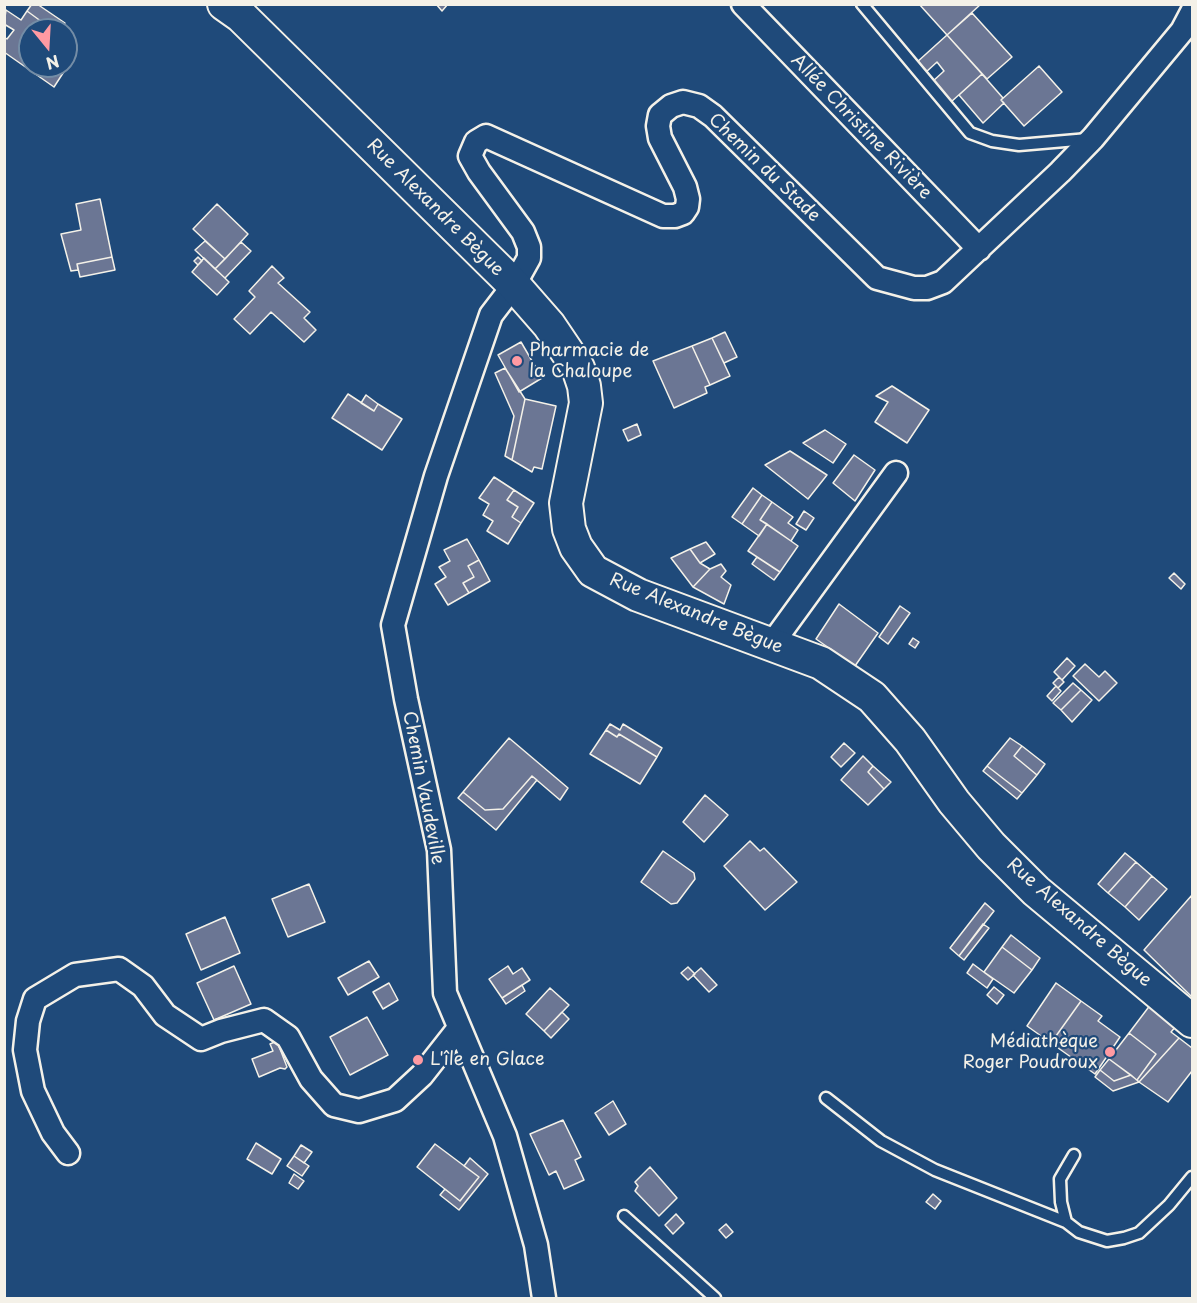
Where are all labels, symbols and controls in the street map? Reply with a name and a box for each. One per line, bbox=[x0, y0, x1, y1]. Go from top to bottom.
north arrow bbox=[18, 18, 78, 78]
text: N bbox=[43, 50, 63, 77]
street label: Allée Christine Rivière bbox=[786, 50, 936, 204]
street label: Chemin du Stade bbox=[704, 109, 824, 227]
street label: Rue Alexandre Bègue bbox=[362, 135, 508, 281]
place label: Pharmacie de la Chaloupe bbox=[529, 340, 649, 382]
marker: Pharmacie de la Chaloupe bbox=[510, 354, 524, 368]
street label: Rue Alexandre Bègue bbox=[606, 569, 786, 659]
street label: Chemin Vaudeville bbox=[398, 710, 448, 866]
street label: Rue Alexandre Bègue bbox=[1002, 854, 1156, 992]
place label: Médiathèque Roger Poudroux bbox=[963, 1031, 1098, 1074]
marker: Médiathèque Roger Poudroux bbox=[1103, 1045, 1117, 1059]
place label: L'île en Glace bbox=[430, 1049, 545, 1071]
marker: L'île en Glace bbox=[411, 1053, 425, 1067]

